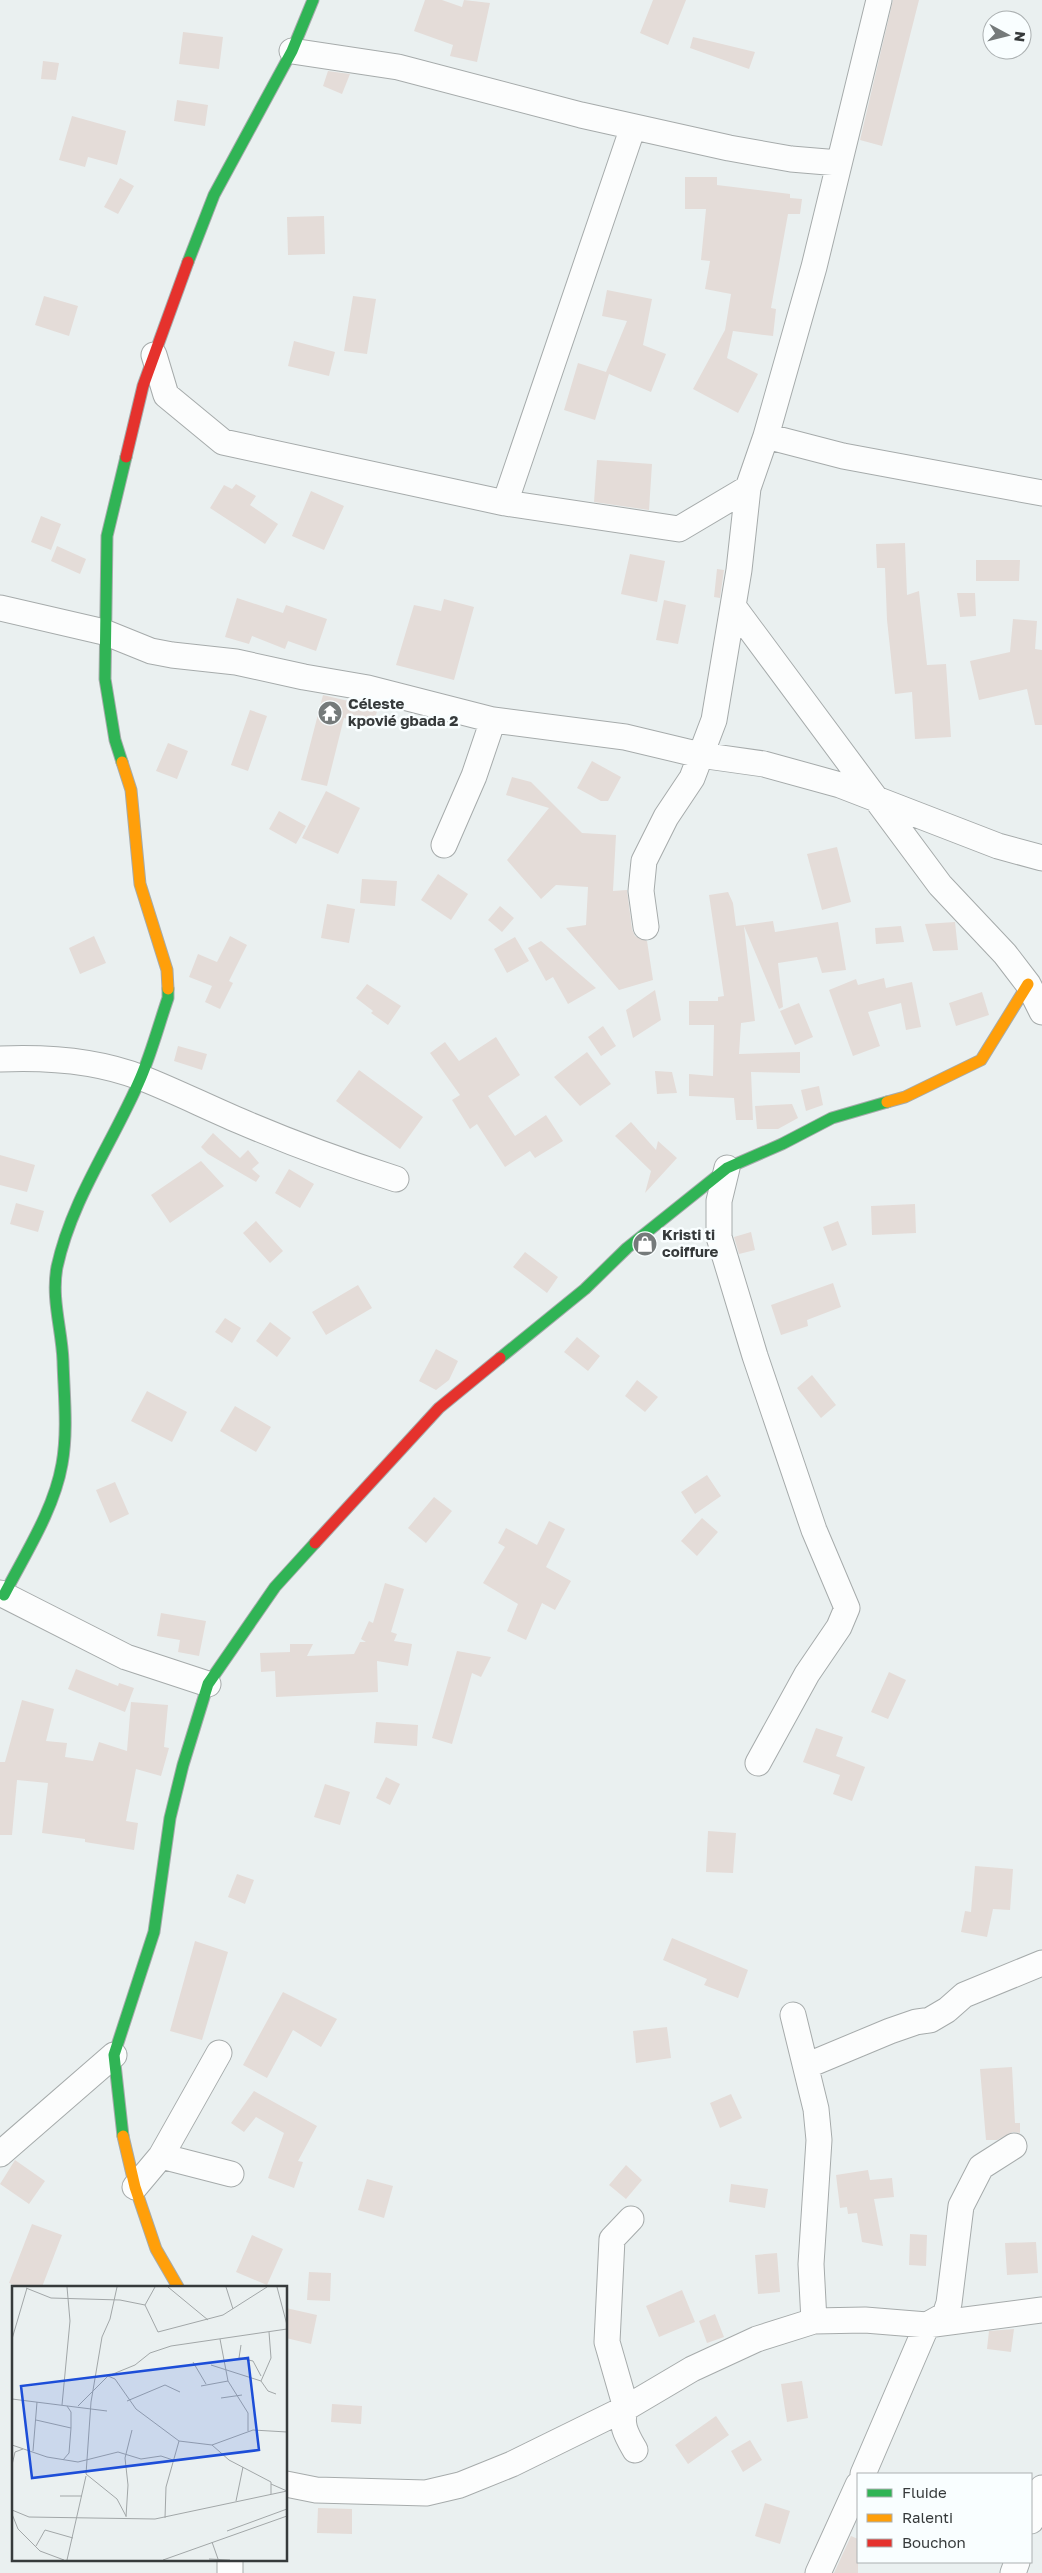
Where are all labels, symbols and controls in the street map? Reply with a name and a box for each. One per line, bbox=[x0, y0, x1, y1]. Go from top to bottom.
north arrow bbox=[982, 10, 1032, 60]
text: N bbox=[1011, 30, 1029, 43]
place label: Céleste kpovié gbada 2 bbox=[348, 694, 458, 729]
temple icon: Céleste kpovié gbada 2 bbox=[317, 700, 343, 726]
place label: Kristi ti coiffure bbox=[662, 1225, 719, 1260]
shop icon: Kristi ti coiffure bbox=[632, 1231, 658, 1257]
inset map bbox=[12, 2286, 288, 2560]
legend bbox=[857, 2473, 1032, 2563]
text: Fluide bbox=[902, 2483, 947, 2501]
text: Ralenti bbox=[902, 2508, 953, 2526]
text: Bouchon bbox=[902, 2533, 966, 2551]

